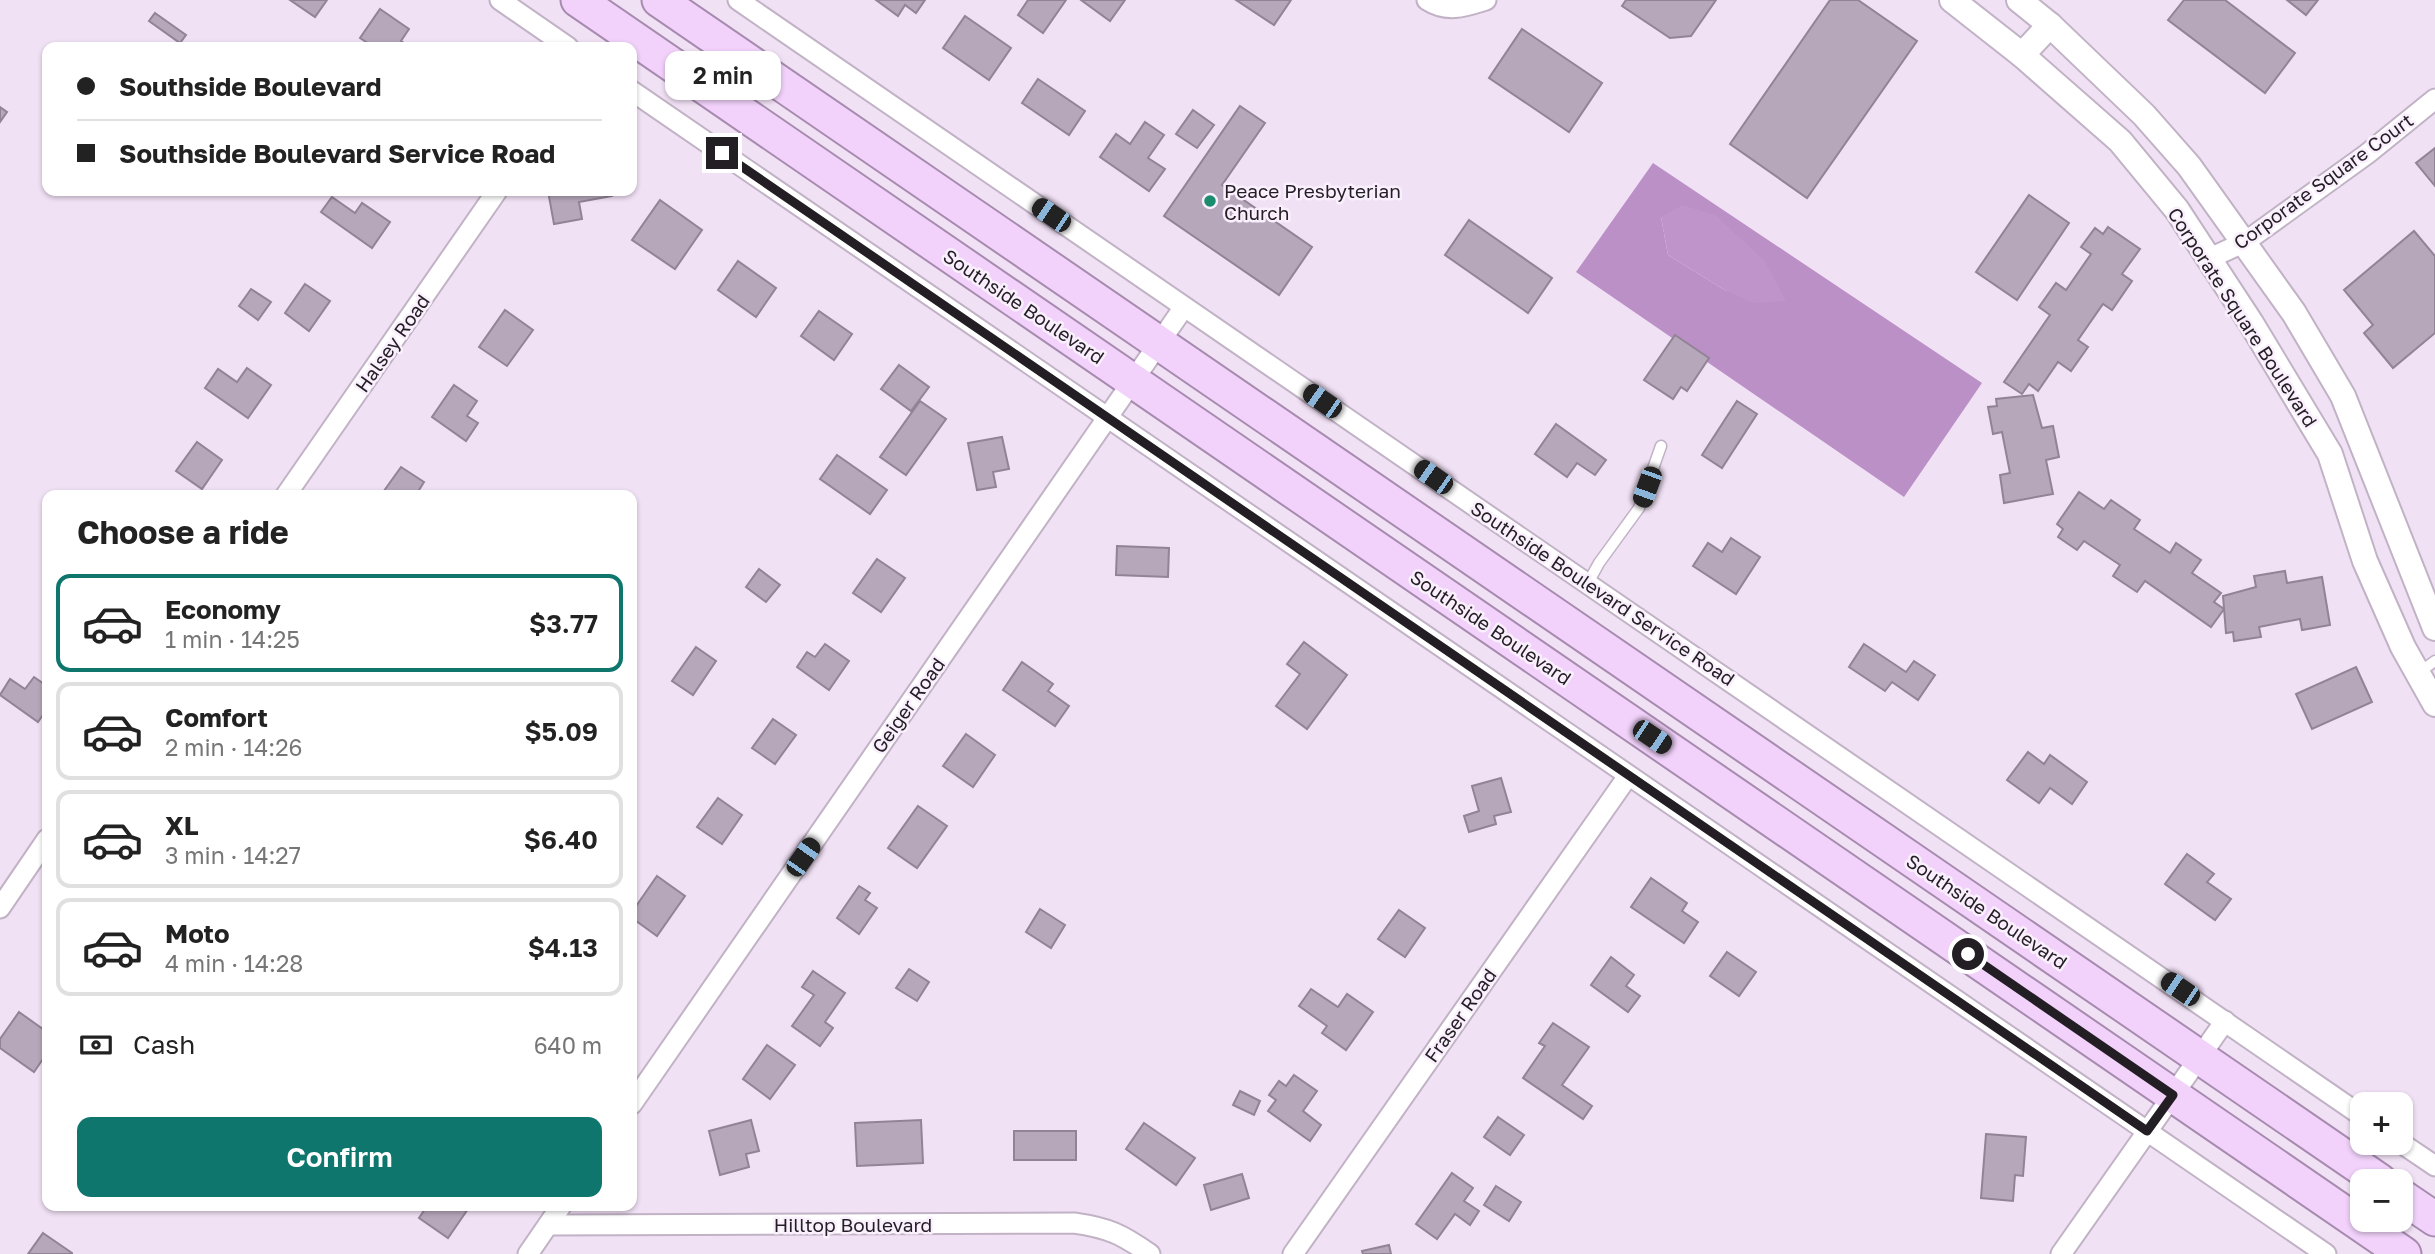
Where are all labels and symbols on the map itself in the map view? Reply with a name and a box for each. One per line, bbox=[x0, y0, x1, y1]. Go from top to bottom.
callout: 2 min bbox=[664, 52, 780, 100]
street label: Corporate Square Court bbox=[2229, 108, 2417, 254]
route end bbox=[706, 137, 738, 169]
place label: Peace Presbyterian Church bbox=[1224, 179, 1401, 224]
marker: Peace Presbyterian Church bbox=[1202, 193, 1218, 209]
car bbox=[1028, 195, 1075, 235]
street label: Corporate Square Boulevard bbox=[2163, 203, 2323, 431]
street label: Southside Boulevard bbox=[939, 244, 1109, 368]
street label: Halsey Road bbox=[350, 290, 434, 396]
car bbox=[1299, 380, 1346, 422]
car bbox=[1410, 456, 1457, 498]
car bbox=[1630, 464, 1665, 510]
street label: Southside Boulevard Service Road bbox=[1467, 496, 1739, 690]
street label: Southside Boulevard bbox=[1406, 565, 1576, 689]
street label: Geiger Road bbox=[867, 653, 949, 757]
car bbox=[1629, 717, 1676, 757]
car bbox=[783, 834, 824, 880]
street label: Southside Boulevard bbox=[1902, 849, 2072, 973]
route start bbox=[1952, 938, 1984, 970]
street label: Fraser Road bbox=[1419, 964, 1501, 1066]
car bbox=[2157, 969, 2204, 1009]
street label: Hilltop Boulevard bbox=[774, 1213, 932, 1236]

